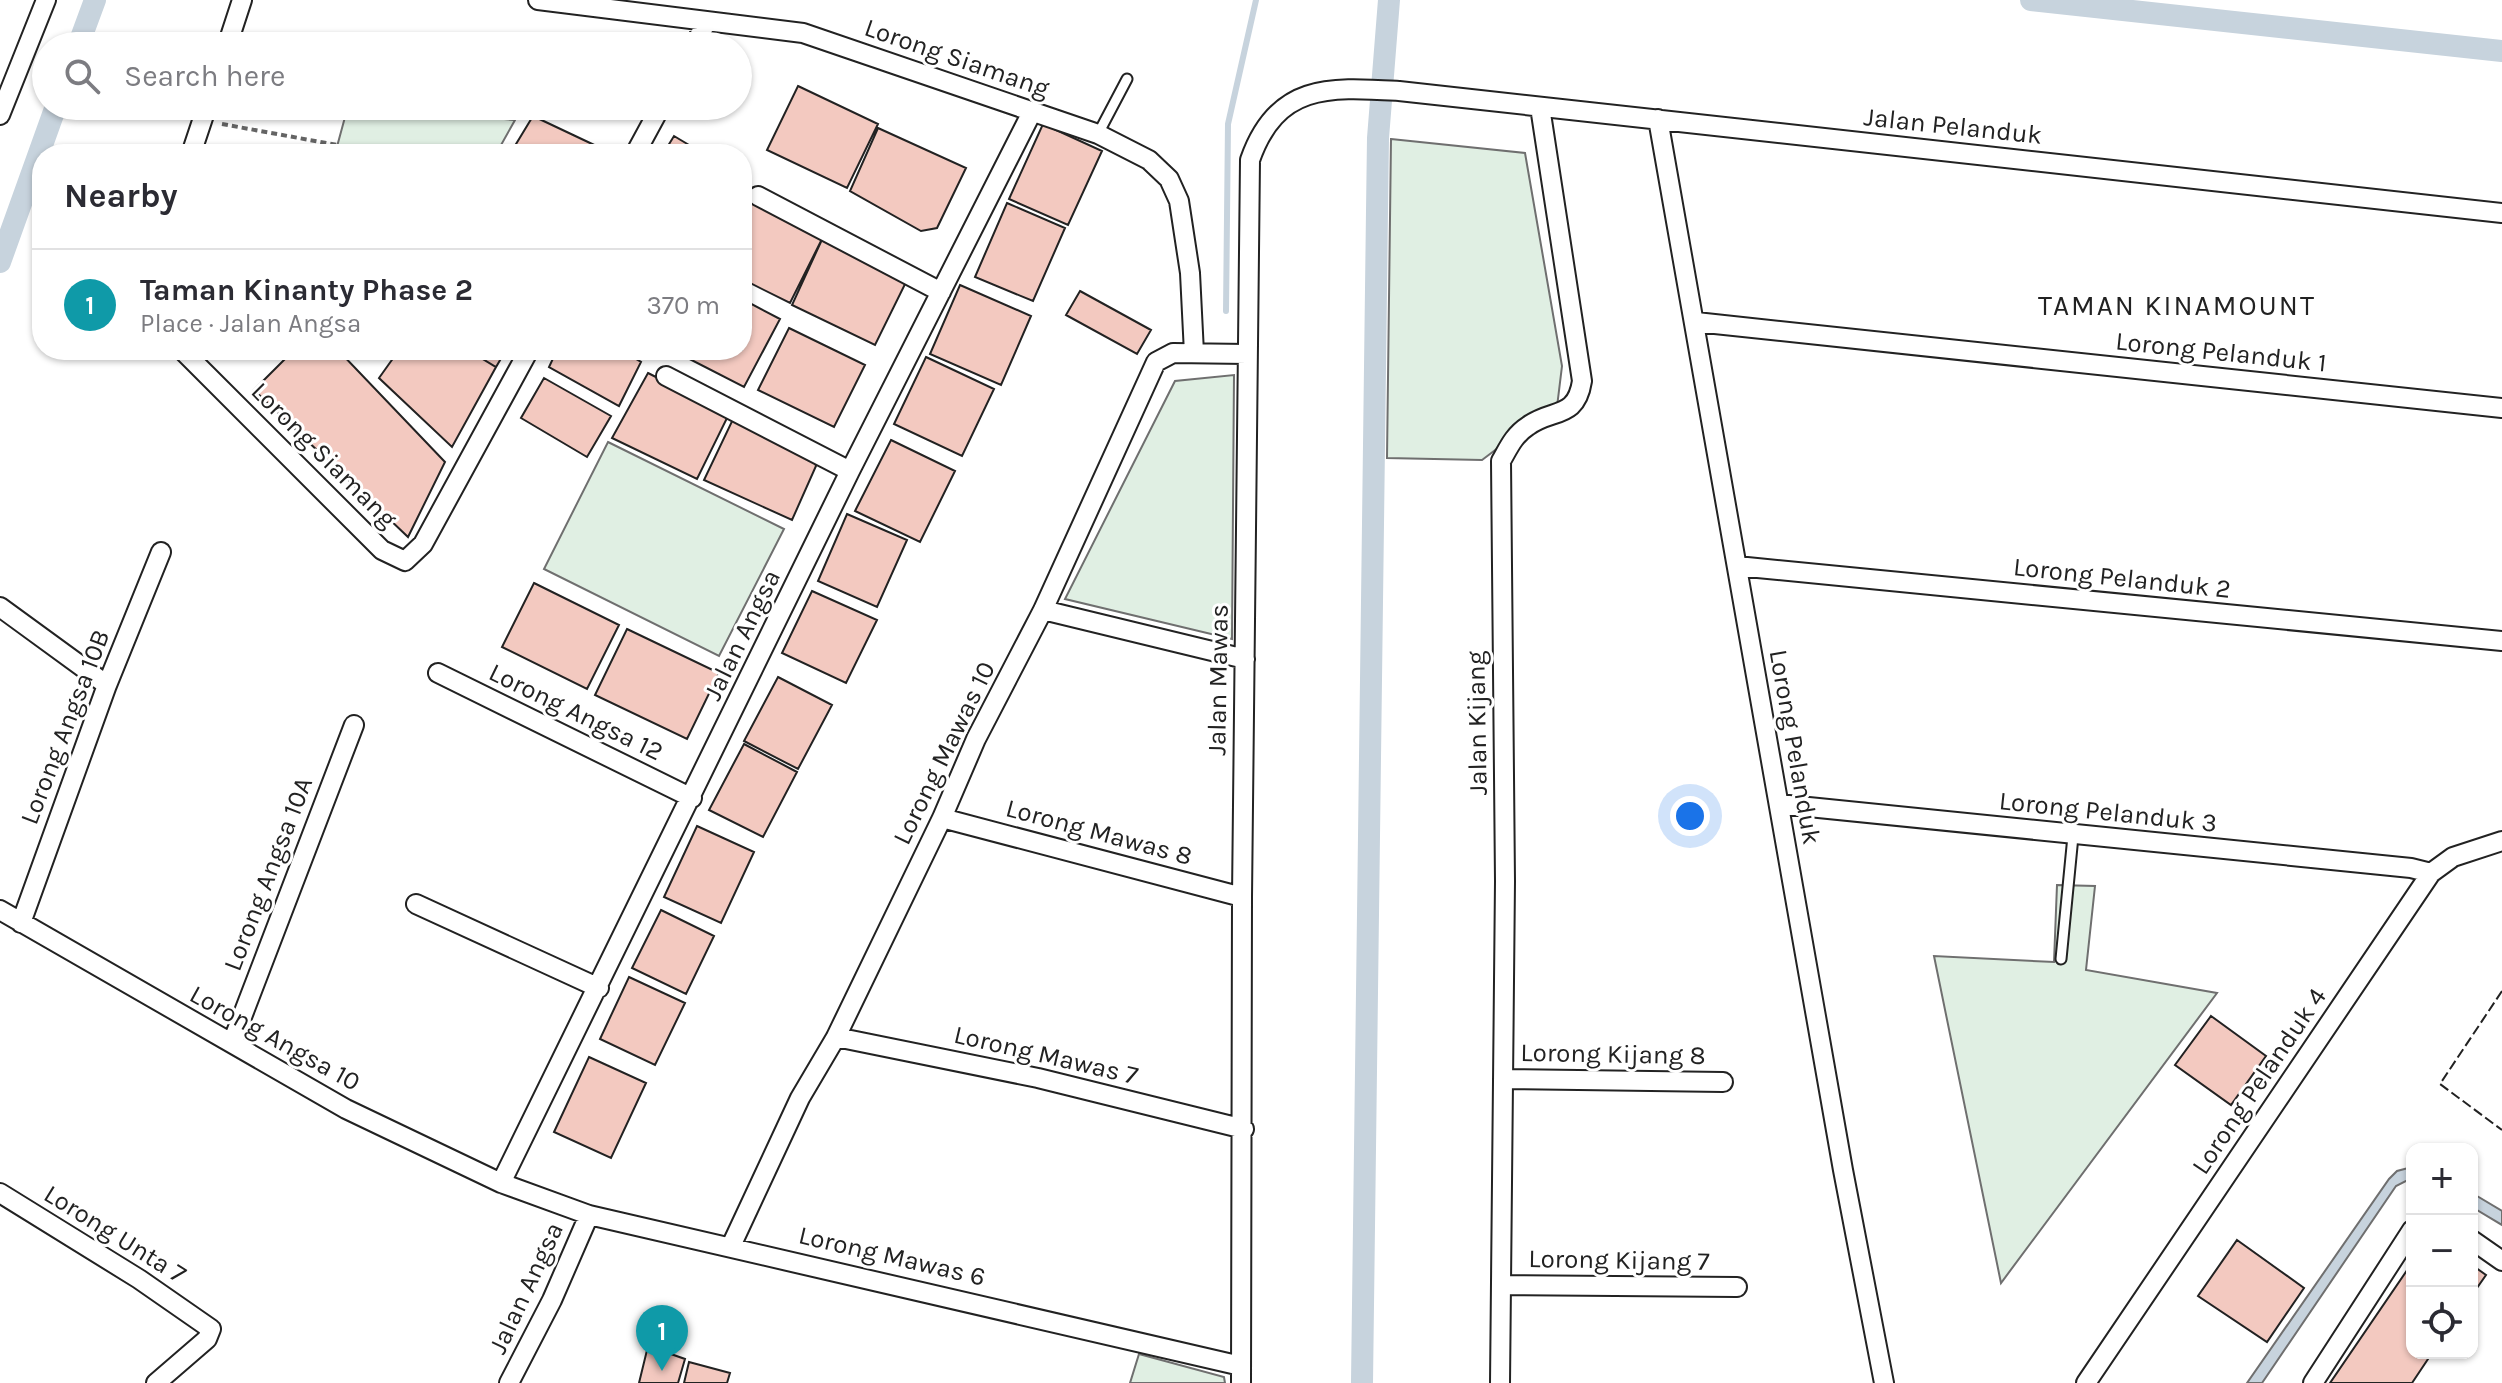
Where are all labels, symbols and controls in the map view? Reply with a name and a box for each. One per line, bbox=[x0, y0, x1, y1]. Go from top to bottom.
street label: Lorong Siamang bbox=[861, 12, 1054, 104]
search box bbox=[32, 32, 752, 120]
icon: search bbox=[60, 54, 104, 98]
text: Search here bbox=[124, 58, 285, 94]
street label: Jalan Pelanduk bbox=[1862, 101, 2044, 151]
text: Nearby bbox=[64, 176, 178, 216]
text: Taman Kinanty Phase 2 bbox=[140, 272, 473, 308]
district label: TAMAN KINAMOUNT bbox=[2038, 289, 2316, 322]
text: 1 bbox=[85, 290, 95, 321]
text: 370 m bbox=[647, 290, 720, 321]
text: Place · Jalan Angsa bbox=[140, 308, 361, 339]
street label: Lorong Pelanduk 1 bbox=[2114, 325, 2328, 379]
street label: Lorong Siamang bbox=[245, 376, 404, 535]
street label: Lorong Pelanduk 2 bbox=[2012, 551, 2232, 605]
street label: Jalan Angsa bbox=[697, 565, 787, 705]
street label: Jalan Mawas bbox=[1201, 604, 1235, 756]
street label: Lorong Angsa 10B bbox=[14, 625, 116, 829]
street label: Lorong Pelanduk bbox=[1763, 647, 1827, 847]
street label: Jalan Kijang bbox=[1460, 650, 1494, 796]
street label: Lorong Mawas 10 bbox=[886, 656, 1002, 850]
street label: Lorong Angsa 12 bbox=[484, 657, 668, 767]
street label: Lorong Angsa 10A bbox=[217, 773, 319, 975]
street label: Lorong Pelanduk 3 bbox=[1998, 785, 2218, 839]
street label: Lorong Mawas 8 bbox=[1002, 792, 1196, 872]
your location bbox=[1670, 796, 1710, 836]
street label: Lorong Angsa 10 bbox=[184, 978, 366, 1098]
street label: Lorong Pelanduk 4 bbox=[2185, 982, 2333, 1180]
street label: Lorong Mawas 7 bbox=[951, 1019, 1141, 1091]
street label: Lorong Kijang 8 bbox=[1520, 1037, 1706, 1071]
map controls bbox=[2406, 1143, 2478, 1359]
button: + bbox=[2406, 1143, 2478, 1215]
street label: Lorong Unta 7 bbox=[38, 1178, 192, 1290]
button: − bbox=[2406, 1215, 2478, 1287]
street label: Jalan Angsa bbox=[482, 1217, 570, 1359]
street label: Lorong Mawas 6 bbox=[796, 1219, 988, 1293]
street label: Lorong Kijang 7 bbox=[1528, 1243, 1710, 1277]
button: locate bbox=[2406, 1287, 2478, 1359]
pin: 1 bbox=[636, 1305, 688, 1371]

